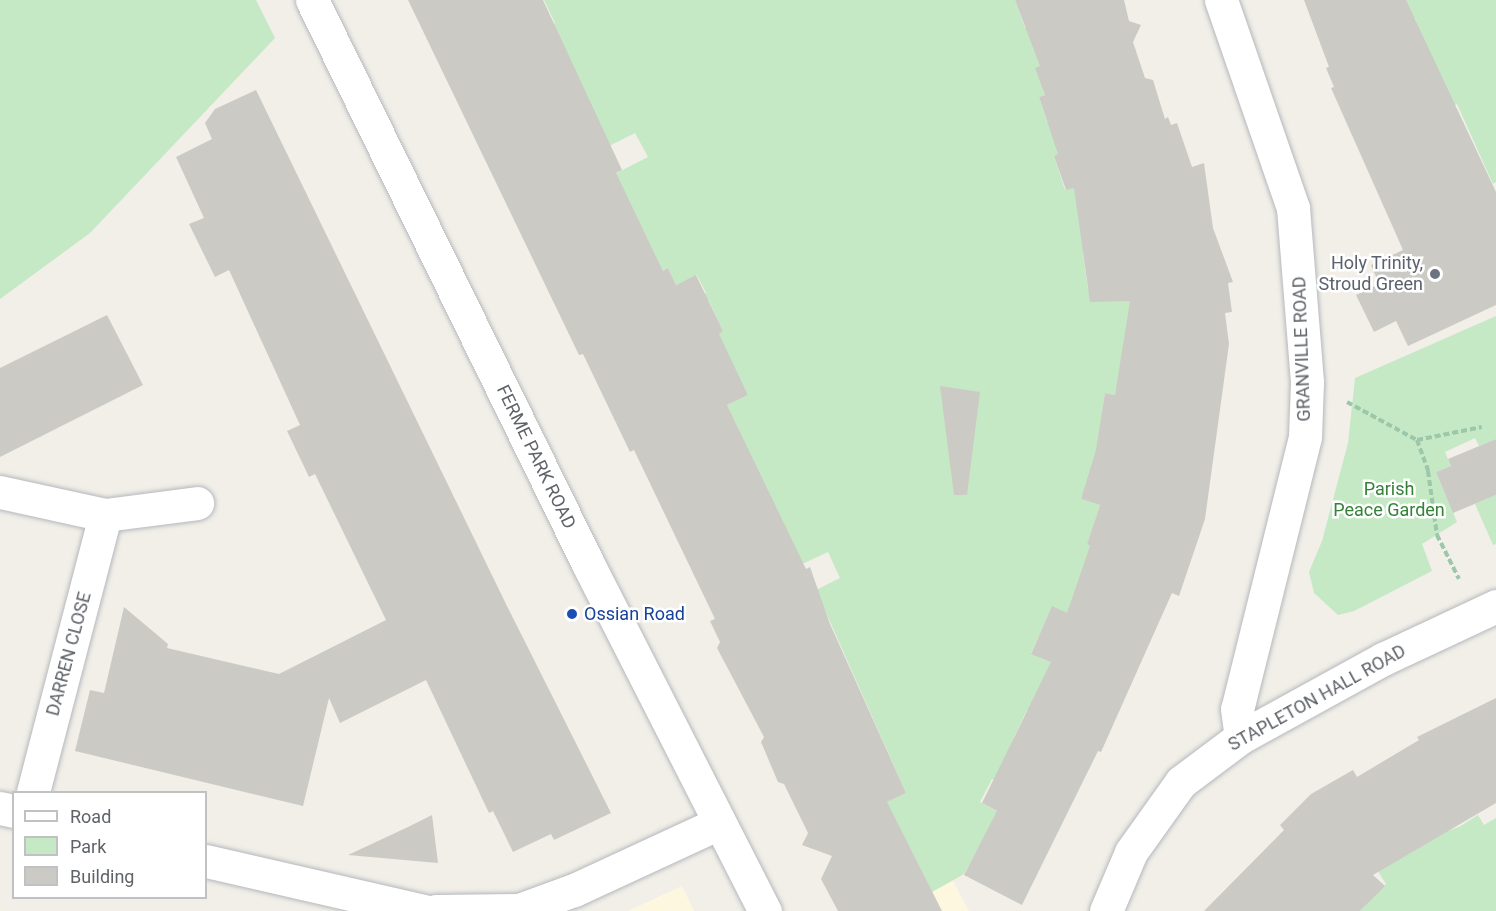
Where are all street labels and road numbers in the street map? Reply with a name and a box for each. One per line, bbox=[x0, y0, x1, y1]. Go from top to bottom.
street label: GRANVILLE ROAD bbox=[1289, 276, 1315, 422]
street label: FERME PARK ROAD bbox=[492, 382, 580, 532]
street label: DARREN CLOSE bbox=[42, 590, 96, 718]
street label: STAPLETON HALL ROAD bbox=[1224, 640, 1410, 756]

